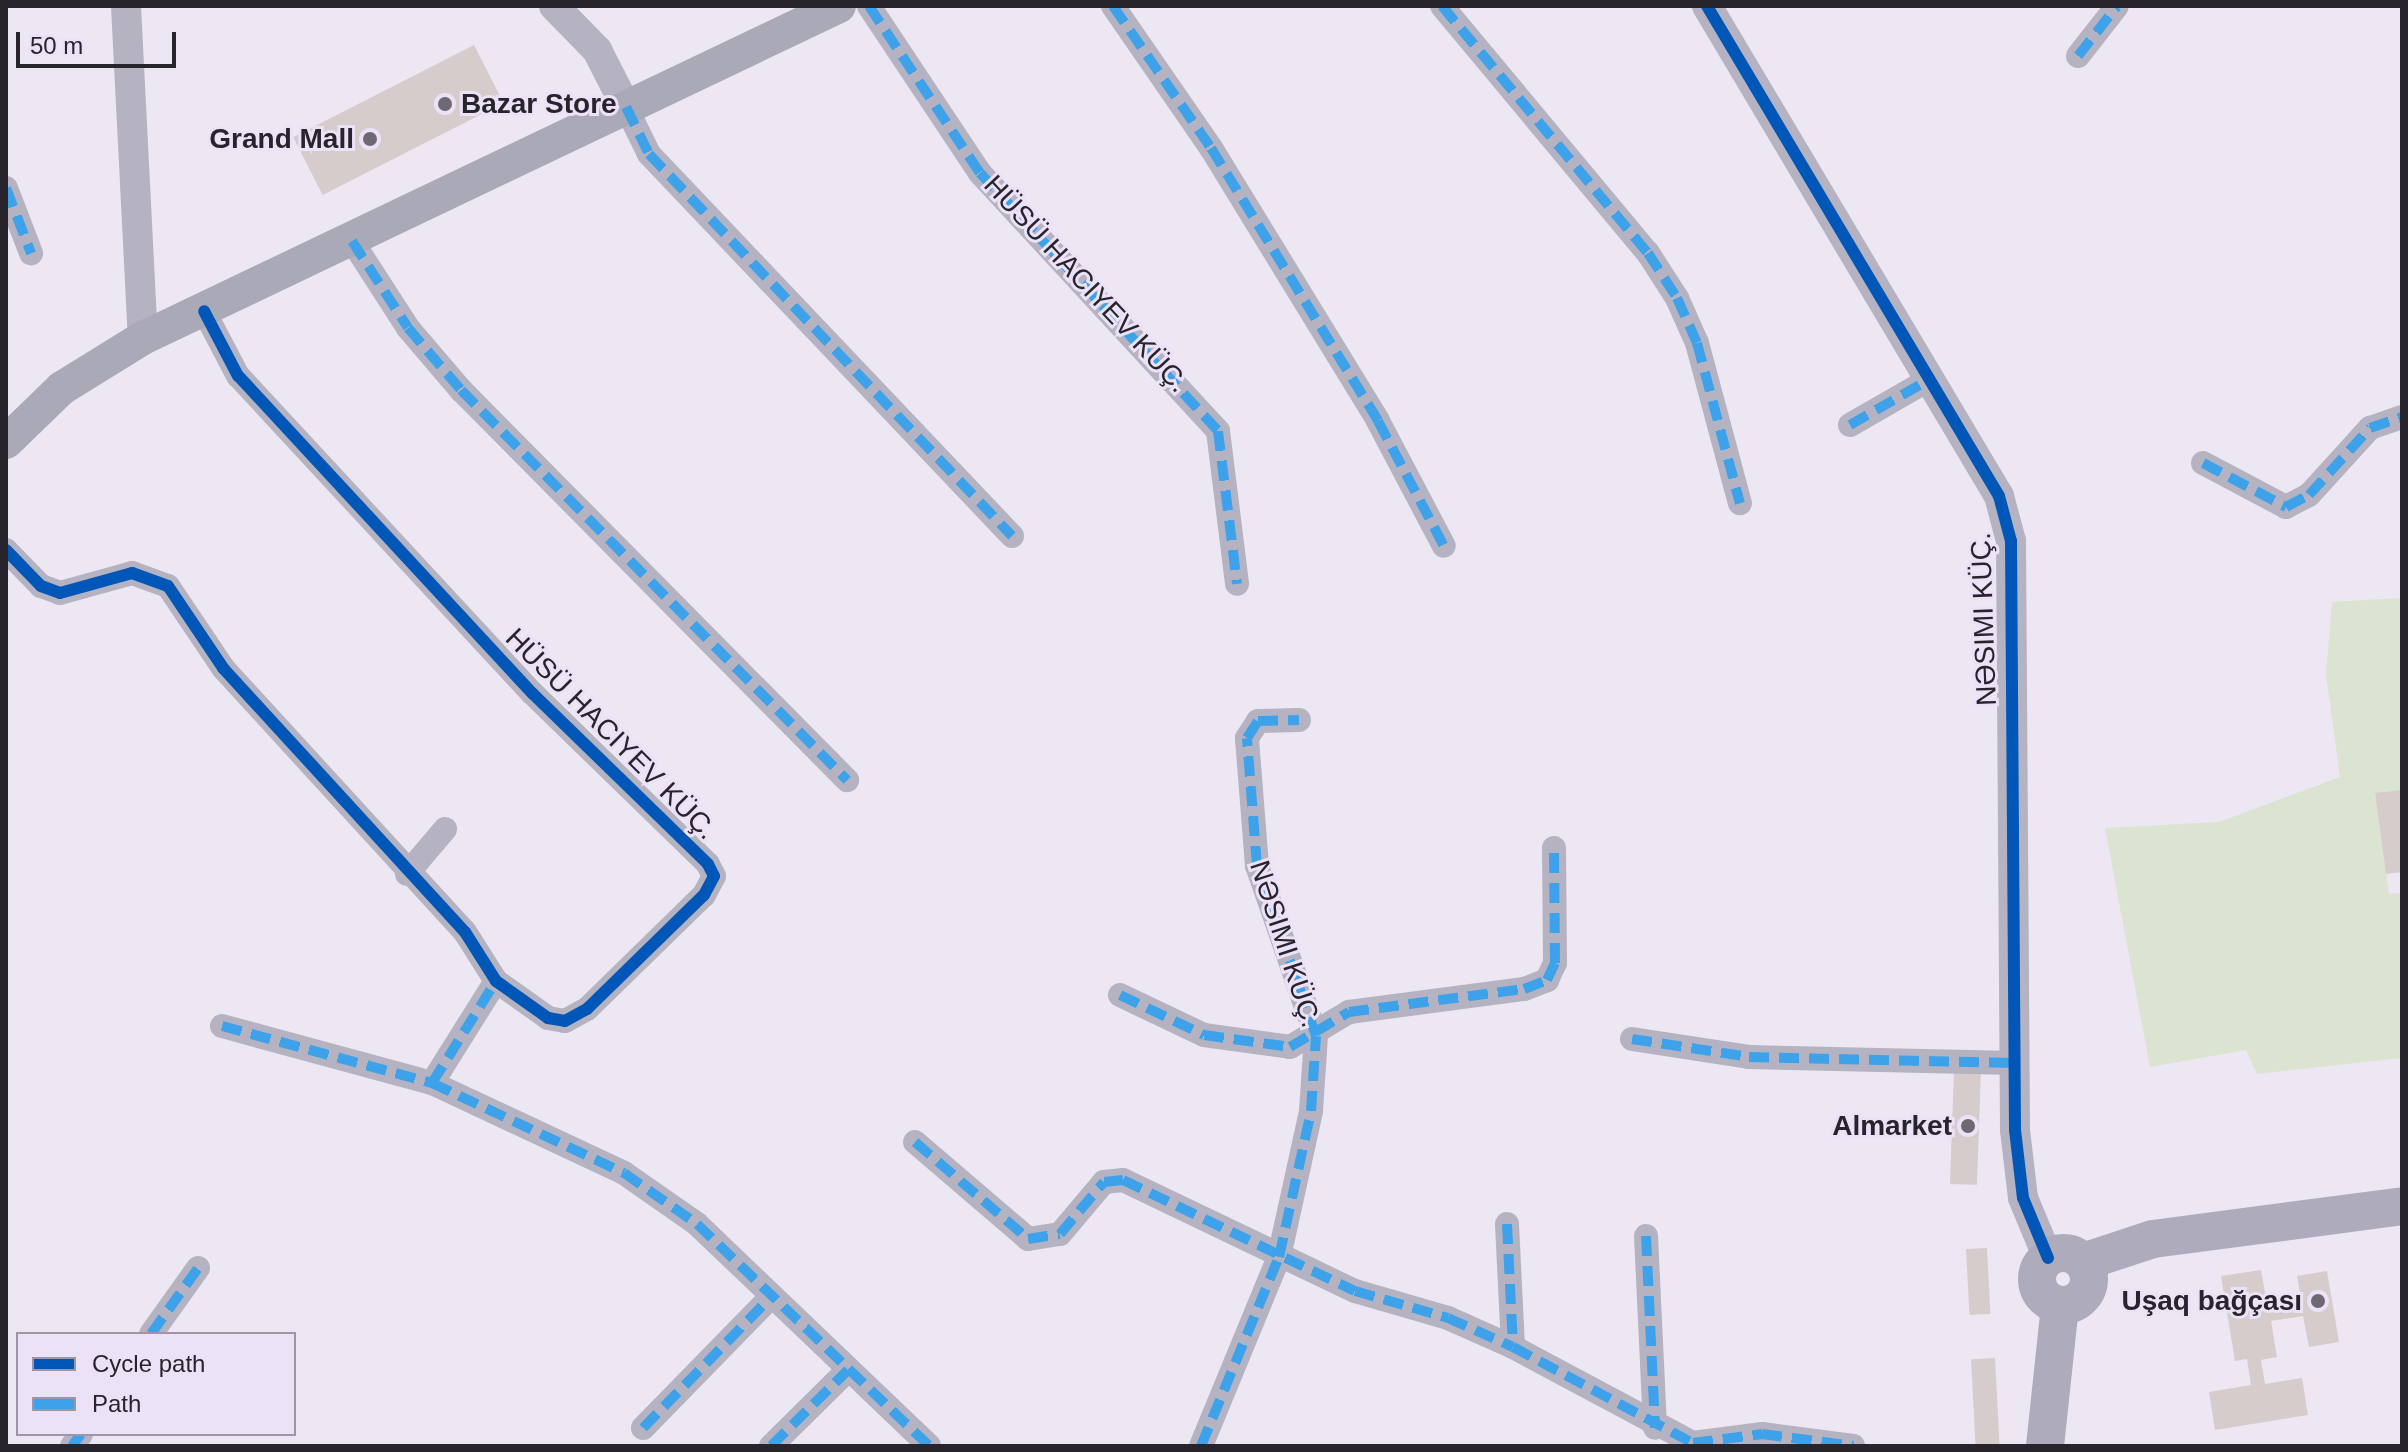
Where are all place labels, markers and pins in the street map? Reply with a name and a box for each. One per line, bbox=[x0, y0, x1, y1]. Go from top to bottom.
place label: Bazar Store bbox=[461, 87, 617, 121]
marker: Bazar Store bbox=[436, 95, 454, 113]
place label: Grand Mall bbox=[209, 122, 354, 156]
marker: Grand Mall bbox=[361, 130, 379, 148]
place label: Almarket bbox=[1832, 1109, 1952, 1143]
marker: Almarket bbox=[1959, 1117, 1977, 1135]
place label: Uşaq bağçası bbox=[2121, 1284, 2302, 1318]
marker: Uşaq bağçası bbox=[2309, 1292, 2327, 1310]

